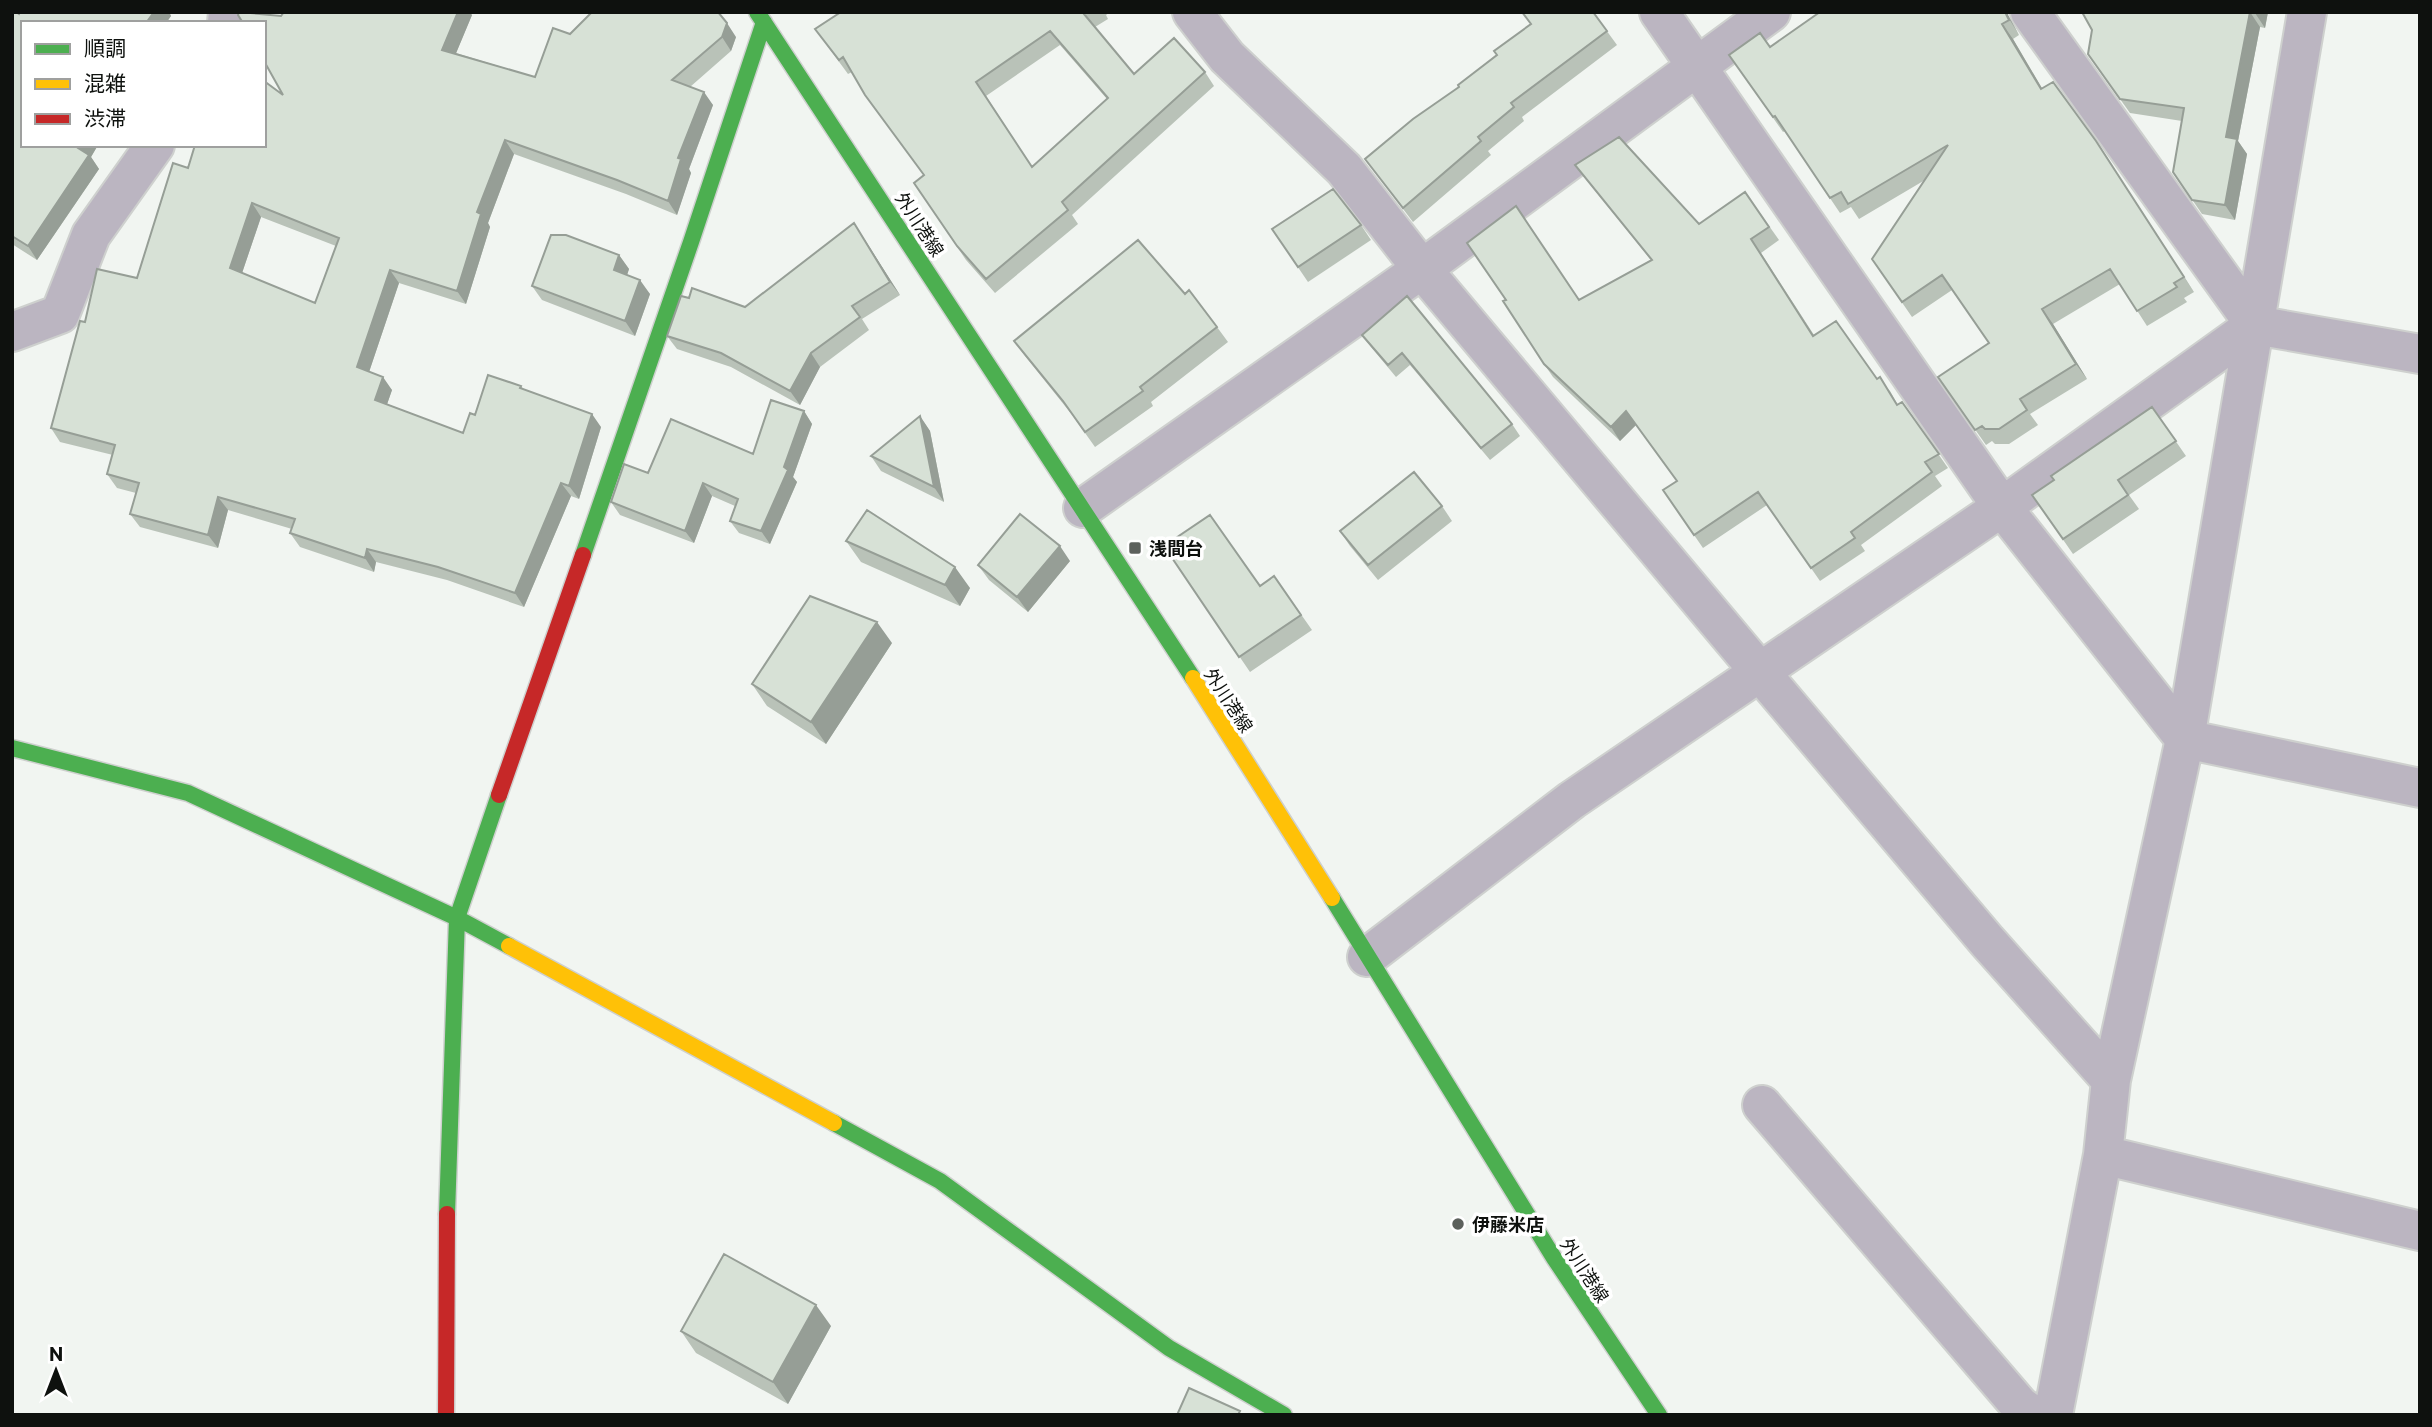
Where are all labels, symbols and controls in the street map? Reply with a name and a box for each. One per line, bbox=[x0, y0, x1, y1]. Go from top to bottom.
legend bbox=[21, 21, 266, 147]
text: 順調 bbox=[84, 35, 126, 60]
text: 混雑 bbox=[84, 70, 126, 95]
text: 渋滞 bbox=[84, 105, 126, 130]
street label: 外川港線 bbox=[891, 188, 949, 260]
place label: 浅間台 bbox=[1149, 537, 1203, 559]
marker: 浅間台 bbox=[1127, 540, 1143, 556]
street label: 外川港線 bbox=[1200, 664, 1258, 736]
place label: 伊藤米店 bbox=[1472, 1213, 1544, 1235]
marker: 伊藤米店 bbox=[1450, 1216, 1466, 1232]
street label: 外川港線 bbox=[1556, 1234, 1614, 1306]
north arrow bbox=[21, 1336, 91, 1406]
text: N bbox=[49, 1342, 63, 1365]

